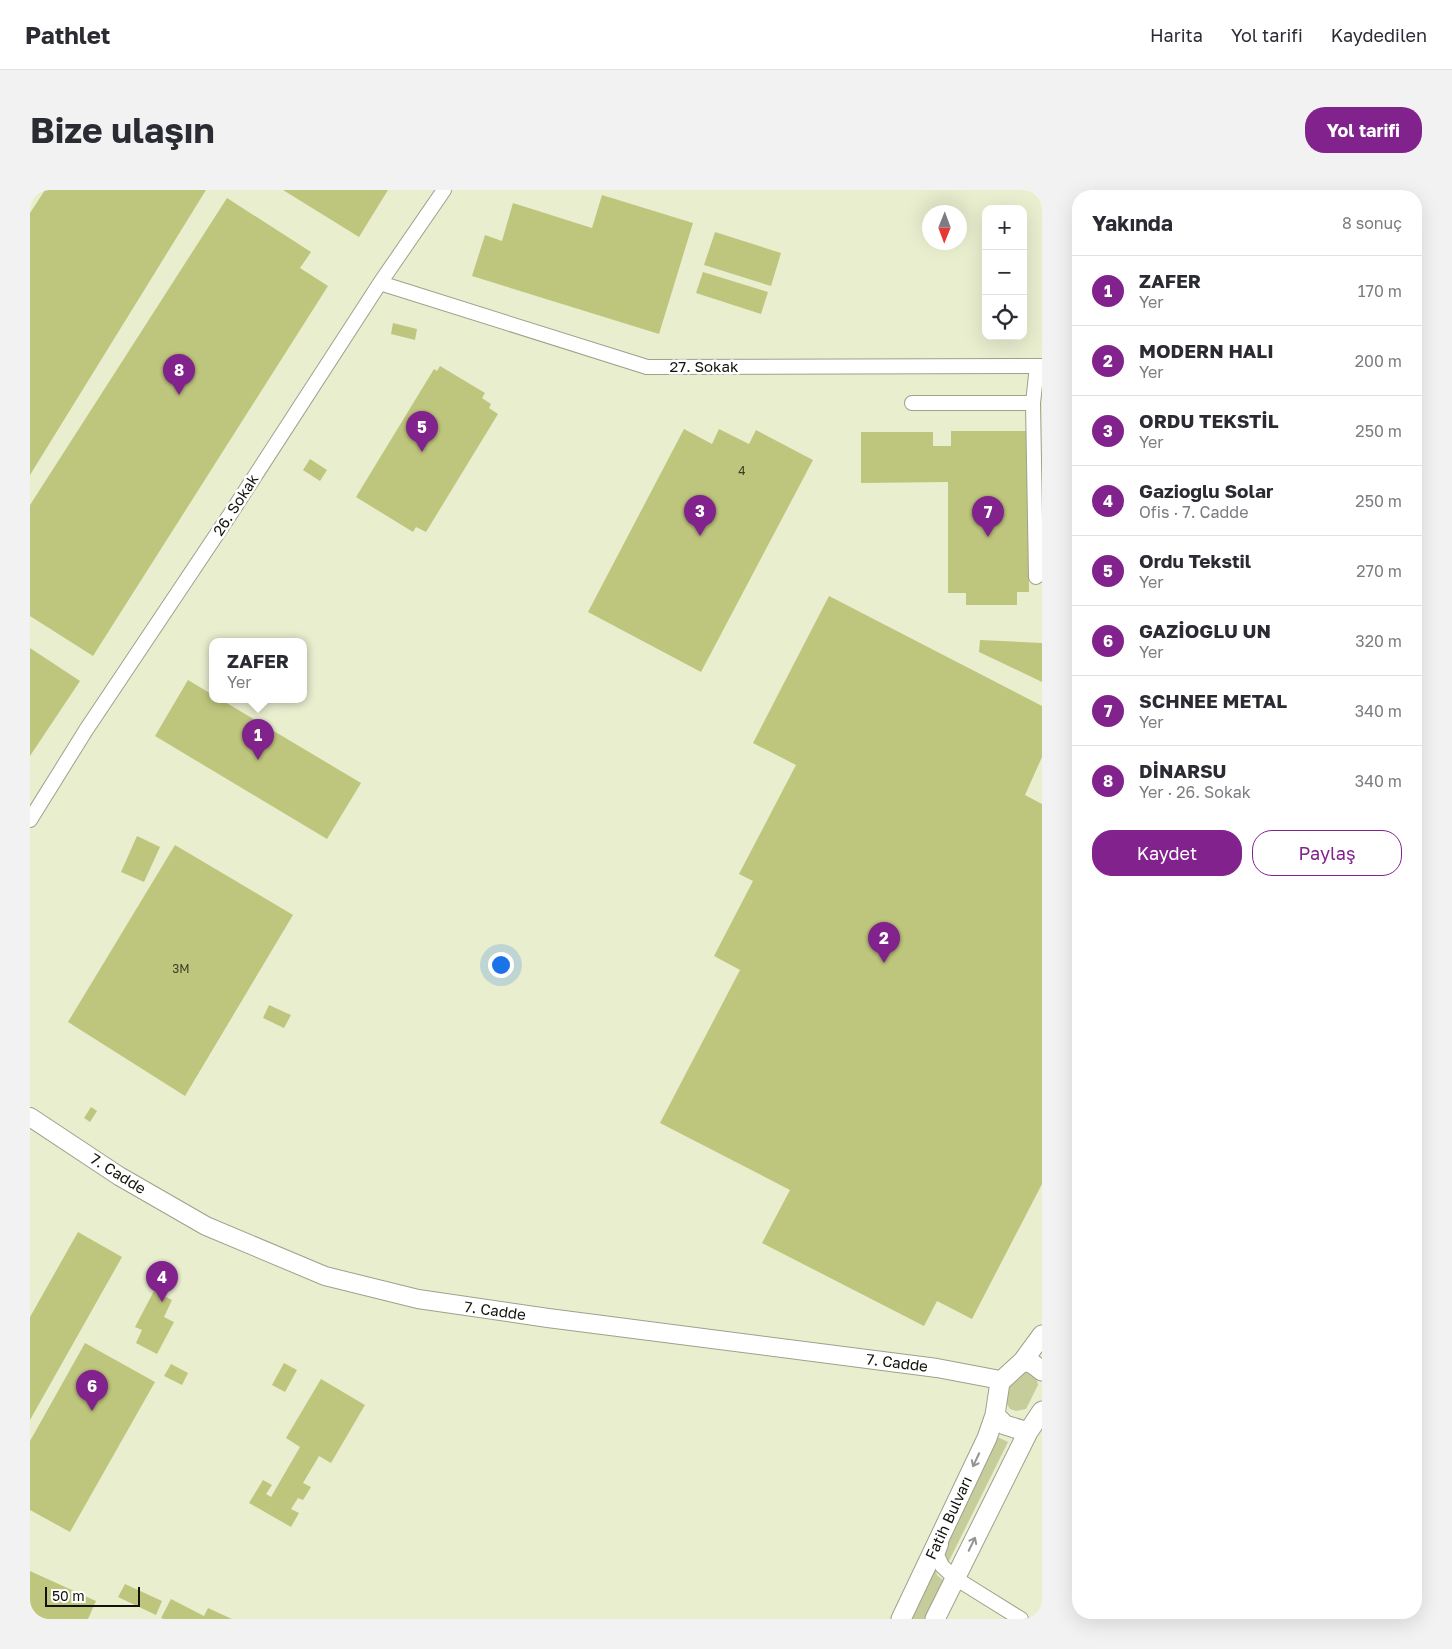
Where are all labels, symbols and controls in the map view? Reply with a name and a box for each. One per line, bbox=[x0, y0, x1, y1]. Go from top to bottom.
text: Pathlet bbox=[25, 20, 110, 49]
text: Harita bbox=[1150, 24, 1203, 46]
text: Yol tarifi bbox=[1231, 24, 1303, 46]
text: Kaydedilen bbox=[1331, 24, 1427, 46]
button: Yol tarifi bbox=[1305, 107, 1422, 153]
text: Bize ulaşın bbox=[30, 109, 215, 151]
north arrow bbox=[922, 205, 967, 250]
map controls bbox=[982, 205, 1027, 340]
button: + bbox=[982, 205, 1027, 250]
text: Yakında bbox=[1092, 210, 1173, 236]
text: 8 sonuç bbox=[1342, 213, 1402, 233]
button: − bbox=[982, 250, 1027, 295]
text: ZAFER bbox=[1139, 269, 1201, 292]
text: 1 bbox=[1104, 281, 1112, 301]
text: 170 m bbox=[1358, 281, 1402, 301]
text: Yer bbox=[1139, 292, 1163, 312]
button: locate bbox=[982, 295, 1027, 340]
text: MODERN HALI bbox=[1139, 339, 1274, 362]
text: 2 bbox=[1103, 351, 1113, 371]
text: 200 m bbox=[1355, 351, 1402, 371]
pin: 8 bbox=[163, 354, 195, 395]
street label: 27. Sokak bbox=[670, 357, 739, 375]
text: Yer bbox=[1139, 362, 1163, 382]
text: ORDU TEKSTİL bbox=[1139, 409, 1279, 432]
pin: 5 bbox=[406, 411, 438, 452]
text: 3 bbox=[1103, 421, 1113, 441]
text: 250 m bbox=[1355, 421, 1402, 441]
text: Yer bbox=[1139, 432, 1163, 452]
house number: 4 bbox=[738, 463, 746, 478]
street label: 26. Sokak bbox=[209, 470, 262, 539]
text: Gazioğlu Solar bbox=[1139, 479, 1273, 502]
text: 4 bbox=[1103, 491, 1113, 511]
text: 250 m bbox=[1355, 491, 1402, 511]
pin: 3 bbox=[684, 495, 716, 536]
pin: 7 bbox=[972, 496, 1004, 537]
text: Ofis · 7. Cadde bbox=[1139, 502, 1248, 522]
text: Ordu Tekstil bbox=[1139, 549, 1251, 572]
text: 5 bbox=[1103, 561, 1113, 581]
text: 270 m bbox=[1356, 561, 1402, 581]
text: Yer bbox=[1139, 572, 1163, 592]
text: GAZİOĞLU UN bbox=[1139, 619, 1271, 642]
text: 6 bbox=[1103, 631, 1113, 651]
text: 320 m bbox=[1355, 631, 1402, 651]
popup bbox=[209, 638, 307, 703]
text: Yer bbox=[1139, 642, 1163, 662]
text: ZAFER bbox=[227, 649, 289, 672]
text: Yer bbox=[227, 672, 251, 692]
text: SCHNEE METAL bbox=[1139, 689, 1287, 712]
text: 7 bbox=[1104, 701, 1112, 721]
text: 340 m bbox=[1355, 701, 1402, 721]
text: Yer bbox=[1139, 712, 1163, 732]
pin: 1 bbox=[242, 719, 274, 760]
text: DİNARSU bbox=[1139, 759, 1227, 782]
text: 8 bbox=[1103, 771, 1113, 791]
text: 340 m bbox=[1355, 771, 1402, 791]
text: Yer · 26. Sokak bbox=[1139, 782, 1251, 802]
button: Kaydet bbox=[1092, 830, 1242, 876]
button: Paylaş bbox=[1252, 830, 1402, 876]
pin: 2 bbox=[868, 922, 900, 963]
your location bbox=[488, 952, 514, 978]
house number: 3M bbox=[172, 961, 190, 976]
street label: 7. Cadde bbox=[87, 1149, 150, 1197]
pin: 4 bbox=[146, 1261, 178, 1302]
street label: 7. Cadde bbox=[463, 1297, 527, 1323]
street label: 7. Cadde bbox=[865, 1349, 929, 1375]
pin: 6 bbox=[76, 1370, 108, 1411]
one-way arrow bbox=[971, 1452, 981, 1467]
street label: Fatih Bulvarı bbox=[921, 1473, 975, 1562]
one-way arrow bbox=[968, 1537, 977, 1552]
scale bar bbox=[45, 1584, 140, 1607]
text: 50 m bbox=[52, 1587, 85, 1604]

